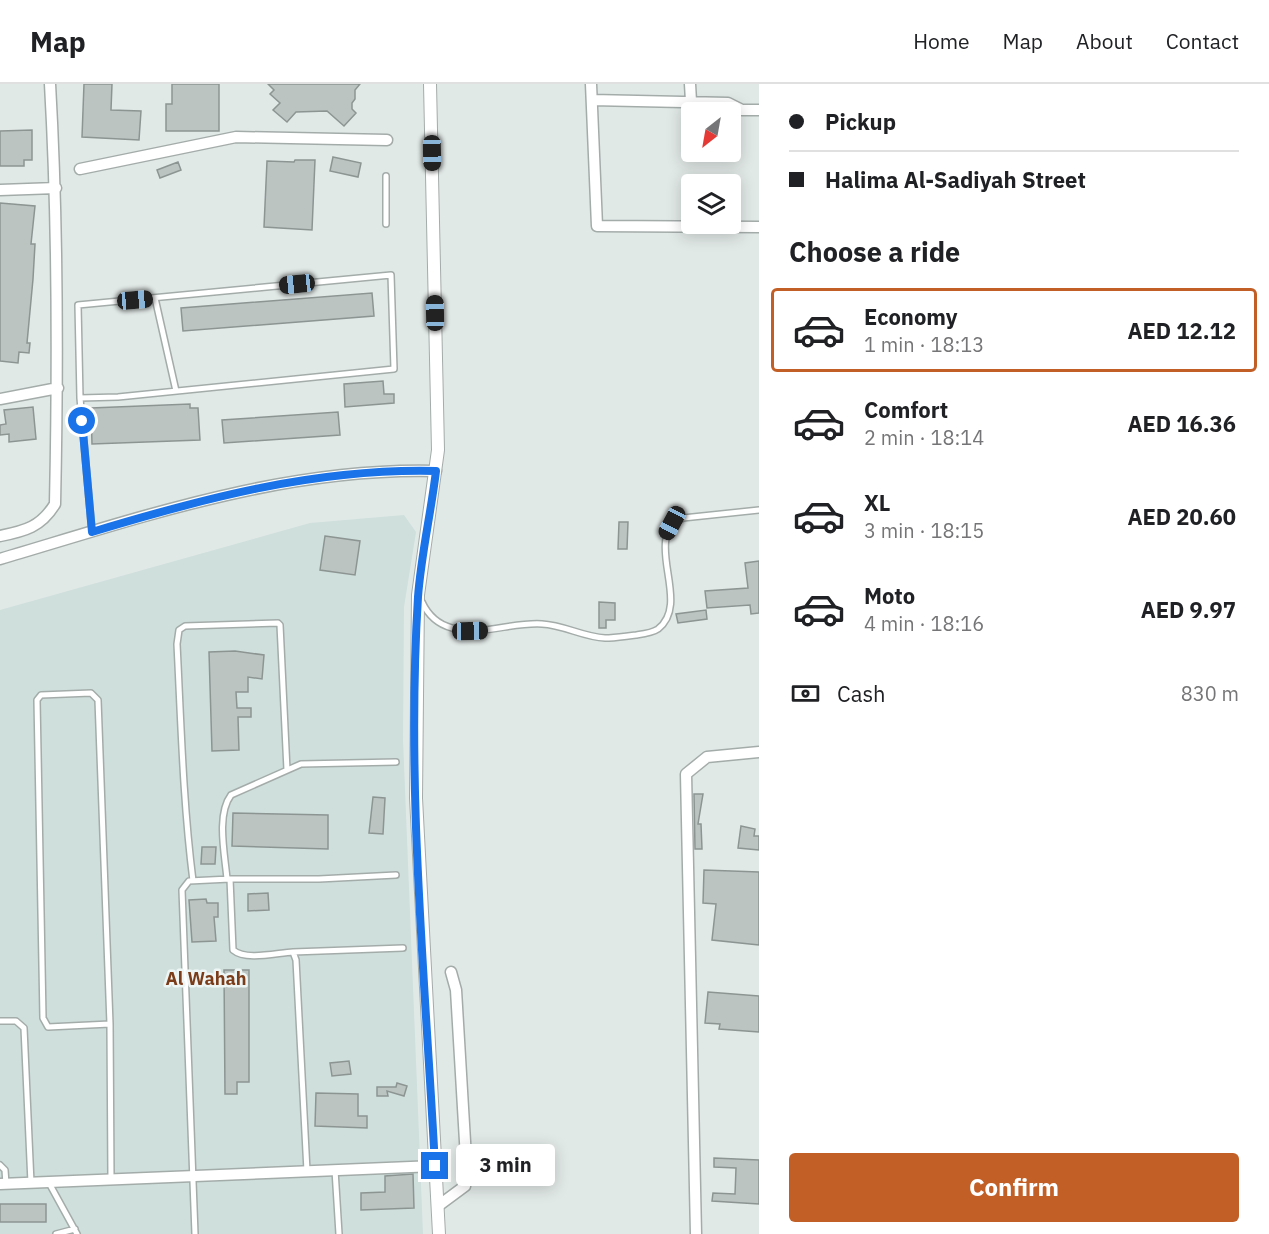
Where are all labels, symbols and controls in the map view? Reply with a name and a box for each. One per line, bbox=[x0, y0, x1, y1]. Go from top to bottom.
text: Map bbox=[30, 23, 86, 60]
text: Home bbox=[913, 27, 970, 55]
text: Map bbox=[1003, 27, 1043, 55]
text: About bbox=[1076, 27, 1133, 55]
text: Contact bbox=[1166, 27, 1239, 55]
north arrow bbox=[681, 102, 741, 162]
map controls bbox=[681, 102, 741, 234]
text: Pickup bbox=[825, 107, 896, 136]
car bbox=[423, 135, 441, 171]
text: Halima Al-Sadiyah Street bbox=[825, 165, 1086, 194]
button: layers bbox=[681, 174, 741, 234]
text: Choose a ride bbox=[789, 234, 960, 269]
car bbox=[278, 273, 316, 295]
car bbox=[116, 289, 154, 311]
car bbox=[426, 295, 444, 331]
text: Economy bbox=[864, 302, 958, 331]
icon: car bbox=[792, 303, 846, 357]
text: AED 12.12 bbox=[1127, 316, 1236, 345]
text: 1 min · 18:13 bbox=[864, 331, 984, 358]
text: Comfort bbox=[864, 395, 948, 424]
icon: car bbox=[792, 396, 846, 450]
route start bbox=[68, 407, 95, 434]
text: AED 16.36 bbox=[1127, 409, 1236, 438]
text: 2 min · 18:14 bbox=[864, 424, 984, 451]
text: XL bbox=[864, 488, 890, 517]
icon: car bbox=[792, 489, 846, 543]
text: AED 20.60 bbox=[1127, 502, 1236, 531]
car bbox=[656, 503, 688, 543]
text: 3 min · 18:15 bbox=[864, 517, 984, 544]
text: Moto bbox=[864, 581, 915, 610]
icon: car bbox=[792, 582, 846, 636]
text: AED 9.97 bbox=[1141, 595, 1236, 624]
text: 4 min · 18:16 bbox=[864, 610, 984, 637]
car bbox=[452, 622, 488, 640]
icon: cash bbox=[789, 677, 822, 710]
text: Cash bbox=[837, 679, 886, 708]
text: 830 m bbox=[1181, 680, 1239, 707]
district label: Al Wahah bbox=[166, 967, 246, 990]
callout: 3 min bbox=[456, 1145, 555, 1187]
text: 3 min bbox=[479, 1151, 532, 1178]
route end bbox=[421, 1152, 448, 1179]
button: Confirm bbox=[789, 1153, 1239, 1222]

